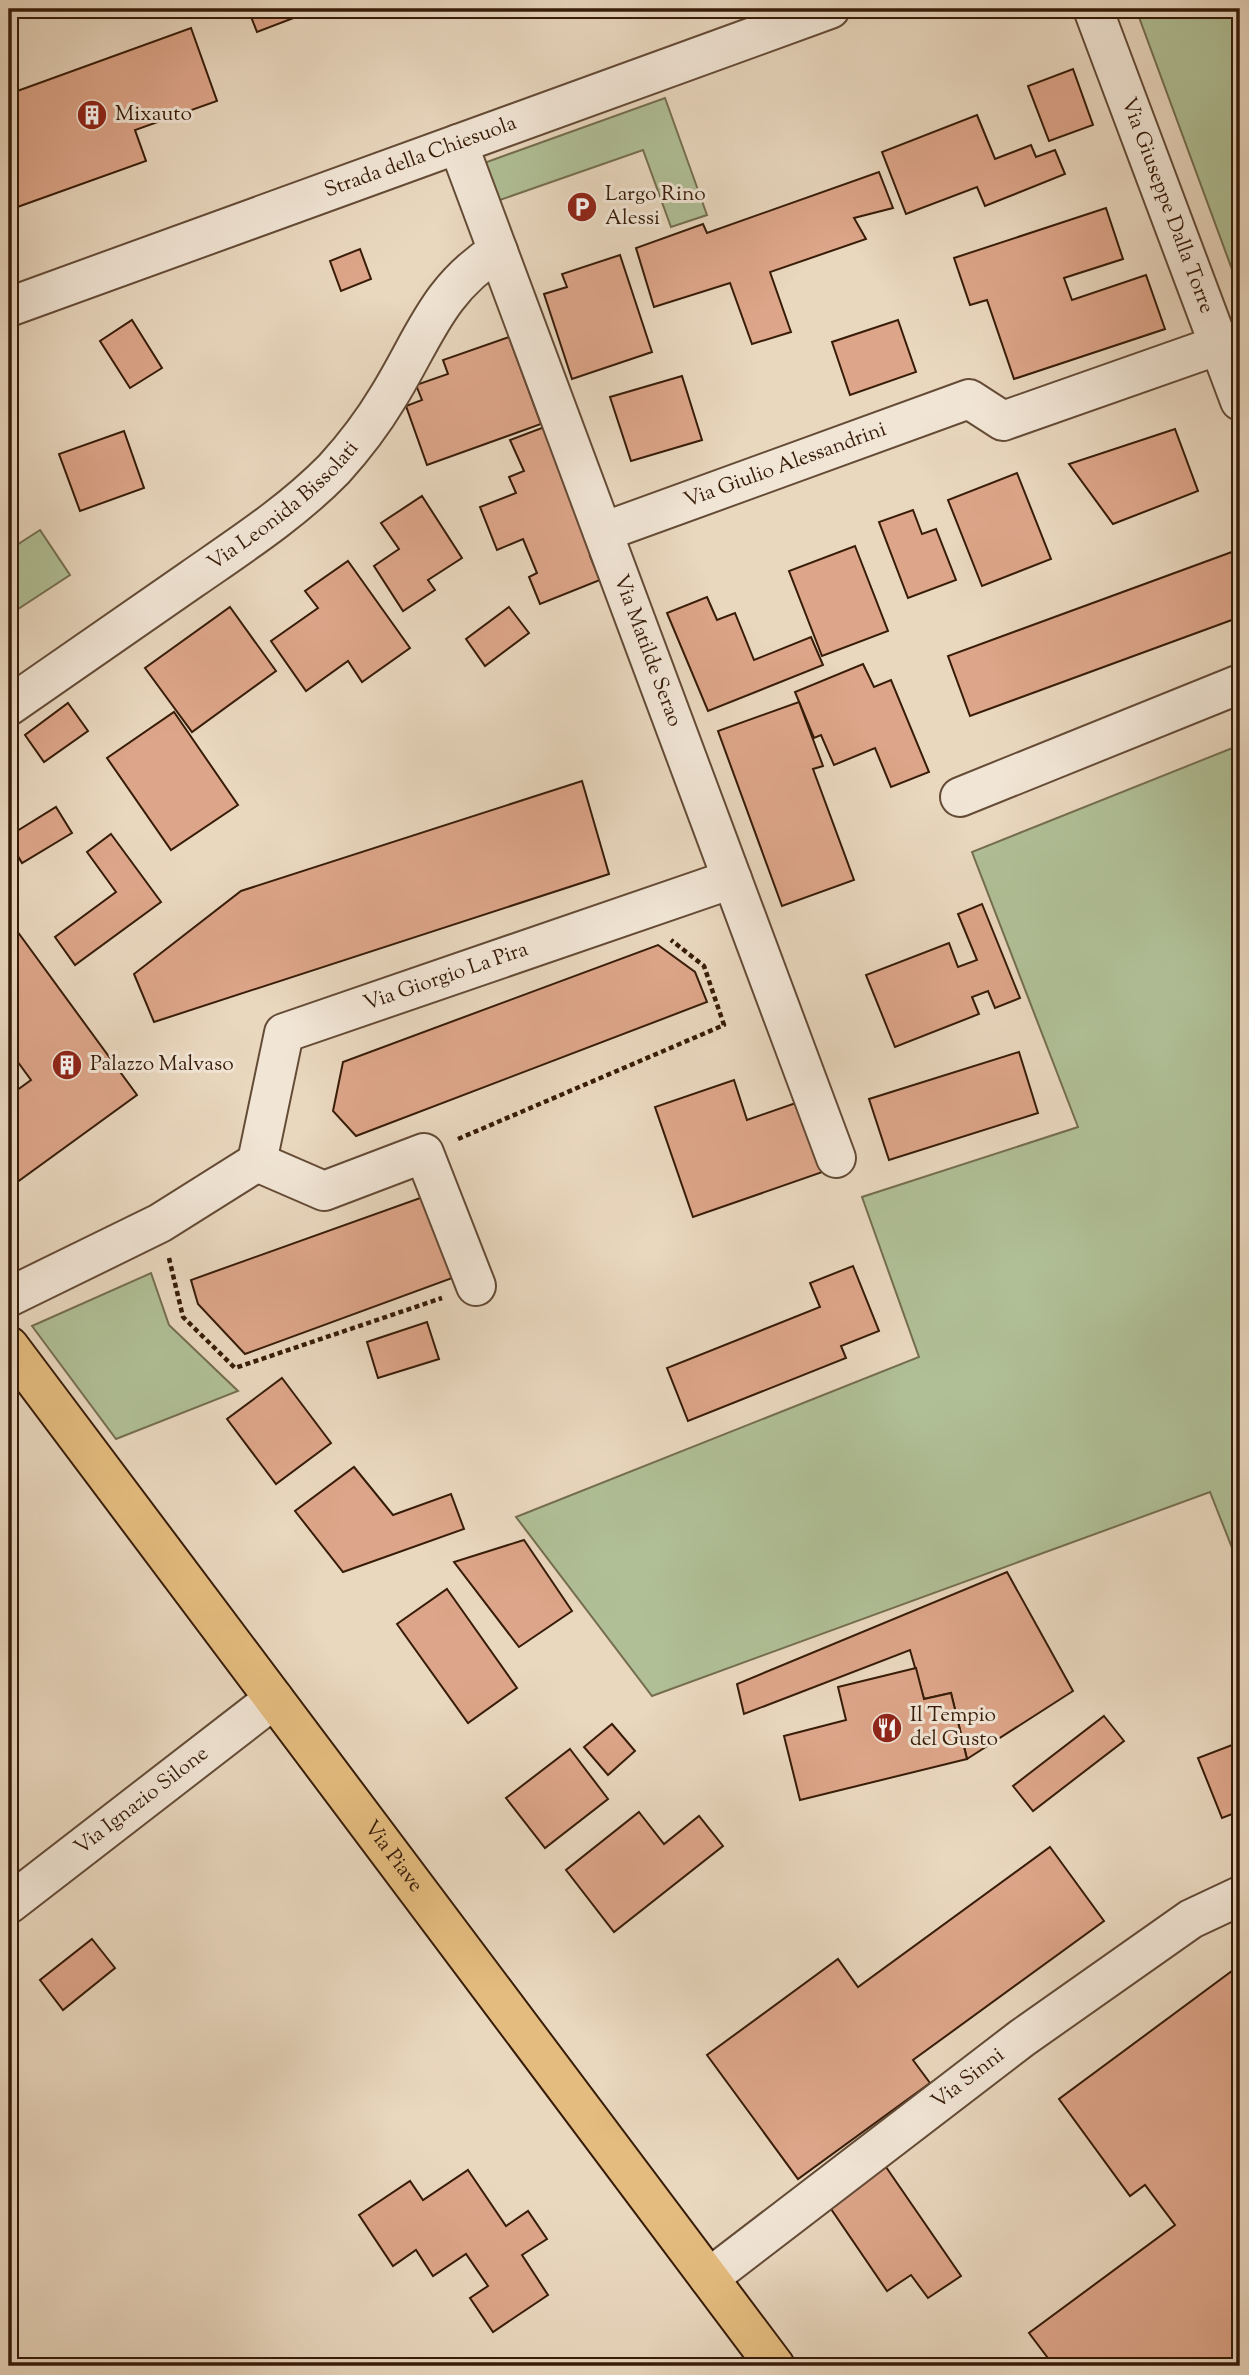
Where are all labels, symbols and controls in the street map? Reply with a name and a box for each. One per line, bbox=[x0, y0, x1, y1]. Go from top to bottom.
street label: Via Giuseppe Dalla Torre bbox=[1113, 93, 1221, 318]
building icon: Mixauto bbox=[75, 98, 109, 132]
place label: Mixauto bbox=[115, 100, 192, 130]
street label: Strada della Chiesuola bbox=[320, 109, 521, 206]
place label: Largo Rino Alessi bbox=[605, 180, 706, 234]
parking icon: Largo Rino Alessi bbox=[565, 190, 599, 224]
street label: Via Giulio Alessandrini bbox=[680, 415, 891, 516]
street label: Via Leonida Bissolati bbox=[202, 435, 367, 579]
street label: Via Matilde Serao bbox=[605, 570, 689, 731]
street label: Via Giorgio La Pira bbox=[360, 935, 533, 1019]
building icon: Palazzo Malvaso bbox=[50, 1048, 84, 1082]
place label: Palazzo Malvaso bbox=[90, 1050, 234, 1080]
place label: Il Tempio del Gusto bbox=[910, 1701, 998, 1755]
restaurant icon: Il Tempio del Gusto bbox=[870, 1711, 904, 1745]
street label: Via Ignazio Silone bbox=[68, 1740, 215, 1863]
street label: Via Piave bbox=[356, 1815, 430, 1899]
street label: Via Sinni bbox=[926, 2041, 1011, 2117]

